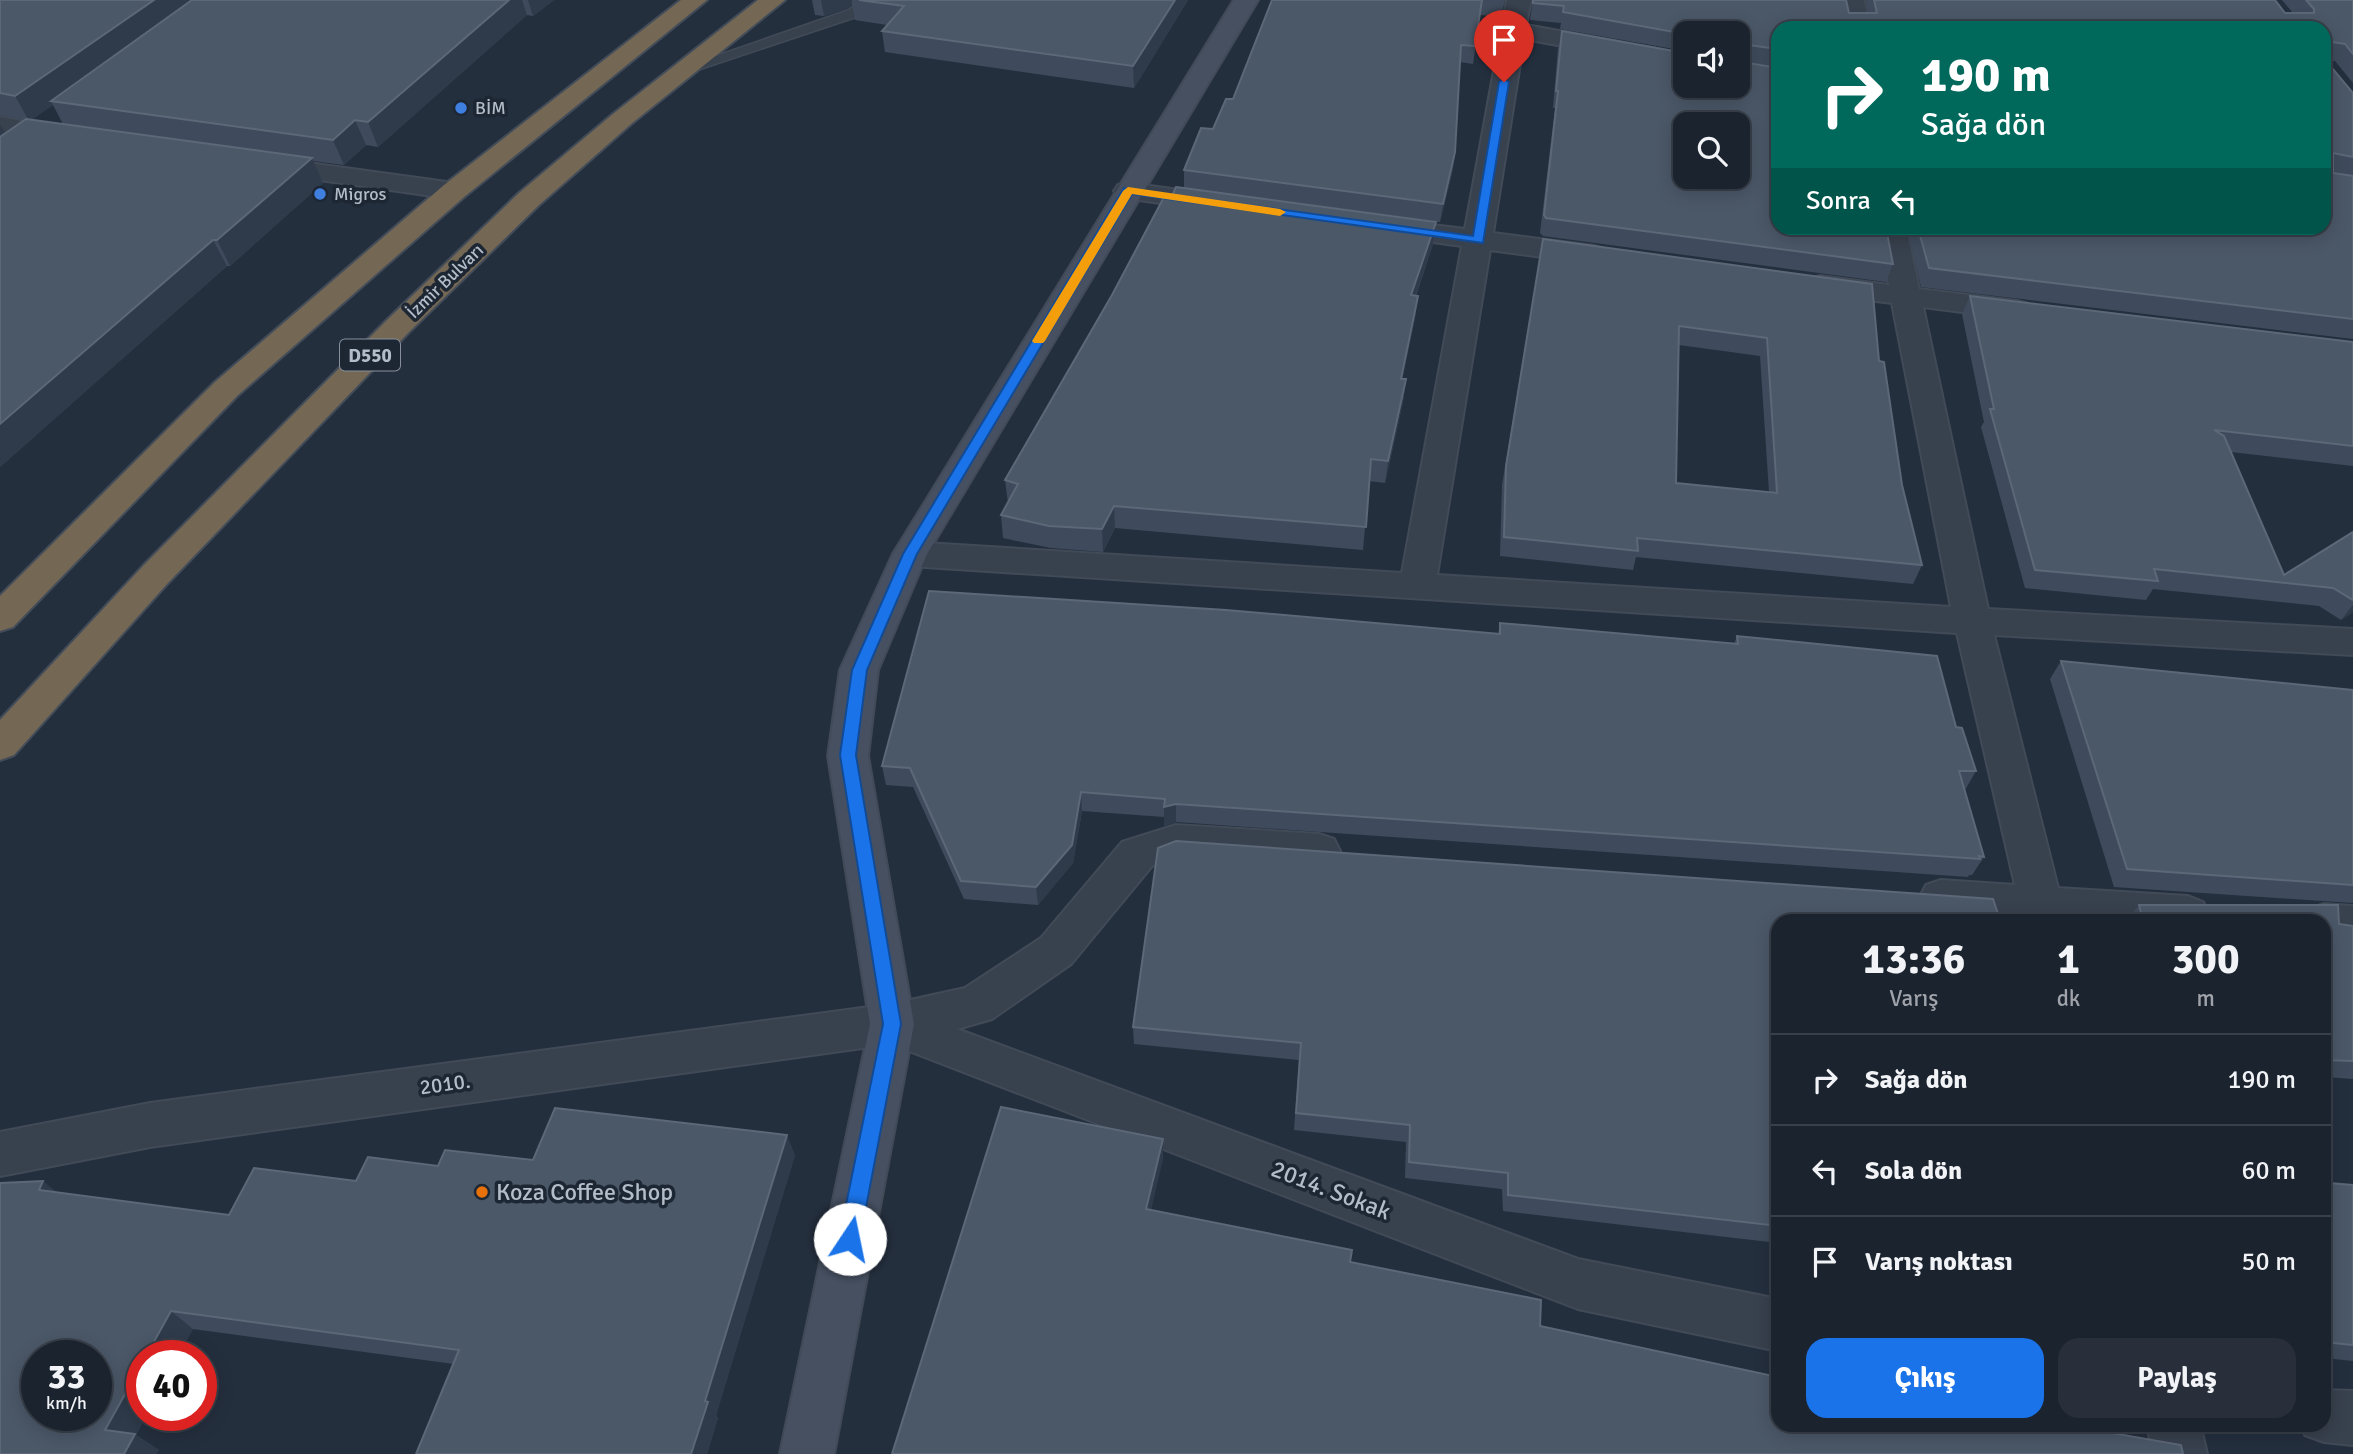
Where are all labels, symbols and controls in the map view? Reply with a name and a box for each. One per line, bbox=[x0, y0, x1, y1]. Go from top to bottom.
pin bbox=[1474, 10, 1534, 82]
icon: arrive bbox=[1485, 21, 1523, 59]
map controls bbox=[1673, 21, 1750, 189]
button: sound bbox=[1673, 21, 1750, 98]
text: 190 m bbox=[1921, 45, 2051, 105]
icon: right bbox=[1806, 49, 1897, 140]
place label: BİM bbox=[475, 97, 506, 119]
marker: BİM bbox=[453, 100, 469, 116]
text: Sağa dön bbox=[1921, 105, 2046, 144]
button: search bbox=[1673, 112, 1750, 189]
icon: left bbox=[1885, 182, 1923, 220]
place label: Migros bbox=[334, 183, 387, 205]
text: Sonra bbox=[1806, 185, 1871, 217]
marker: Migros bbox=[312, 186, 328, 202]
street label: İzmir Bulvarı bbox=[402, 239, 488, 323]
road number: D550 bbox=[340, 340, 400, 370]
text: 13:36 bbox=[1862, 934, 1965, 985]
text: 1 bbox=[2057, 934, 2080, 985]
text: 300 bbox=[2172, 934, 2240, 985]
text: Varış bbox=[1889, 984, 1938, 1013]
text: dk bbox=[2057, 984, 2080, 1013]
text: m bbox=[2197, 984, 2215, 1013]
icon: right bbox=[1806, 1061, 1844, 1099]
text: Sağa dön bbox=[1865, 1064, 1968, 1096]
text: 190 m bbox=[2227, 1064, 2296, 1096]
street label: 2010. bbox=[418, 1068, 472, 1100]
icon: left bbox=[1806, 1152, 1844, 1190]
street label: 2014. Sokak bbox=[1267, 1154, 1395, 1226]
text: Sola dön bbox=[1865, 1155, 1962, 1187]
text: 60 m bbox=[2241, 1155, 2296, 1187]
place label: Koza Coffee Shop bbox=[496, 1177, 673, 1207]
marker: Koza Coffee Shop bbox=[474, 1184, 490, 1200]
position arrow bbox=[813, 1202, 887, 1276]
icon: arrive bbox=[1806, 1243, 1844, 1281]
text: Varış noktası bbox=[1865, 1246, 2013, 1278]
text: 50 m bbox=[2241, 1246, 2296, 1278]
button: Çıkış bbox=[1806, 1338, 2044, 1418]
button: Paylaş bbox=[2058, 1338, 2296, 1418]
speed limit sign: 40 bbox=[126, 1340, 217, 1431]
text: 33 bbox=[48, 1355, 85, 1398]
text: km/h bbox=[46, 1392, 87, 1414]

